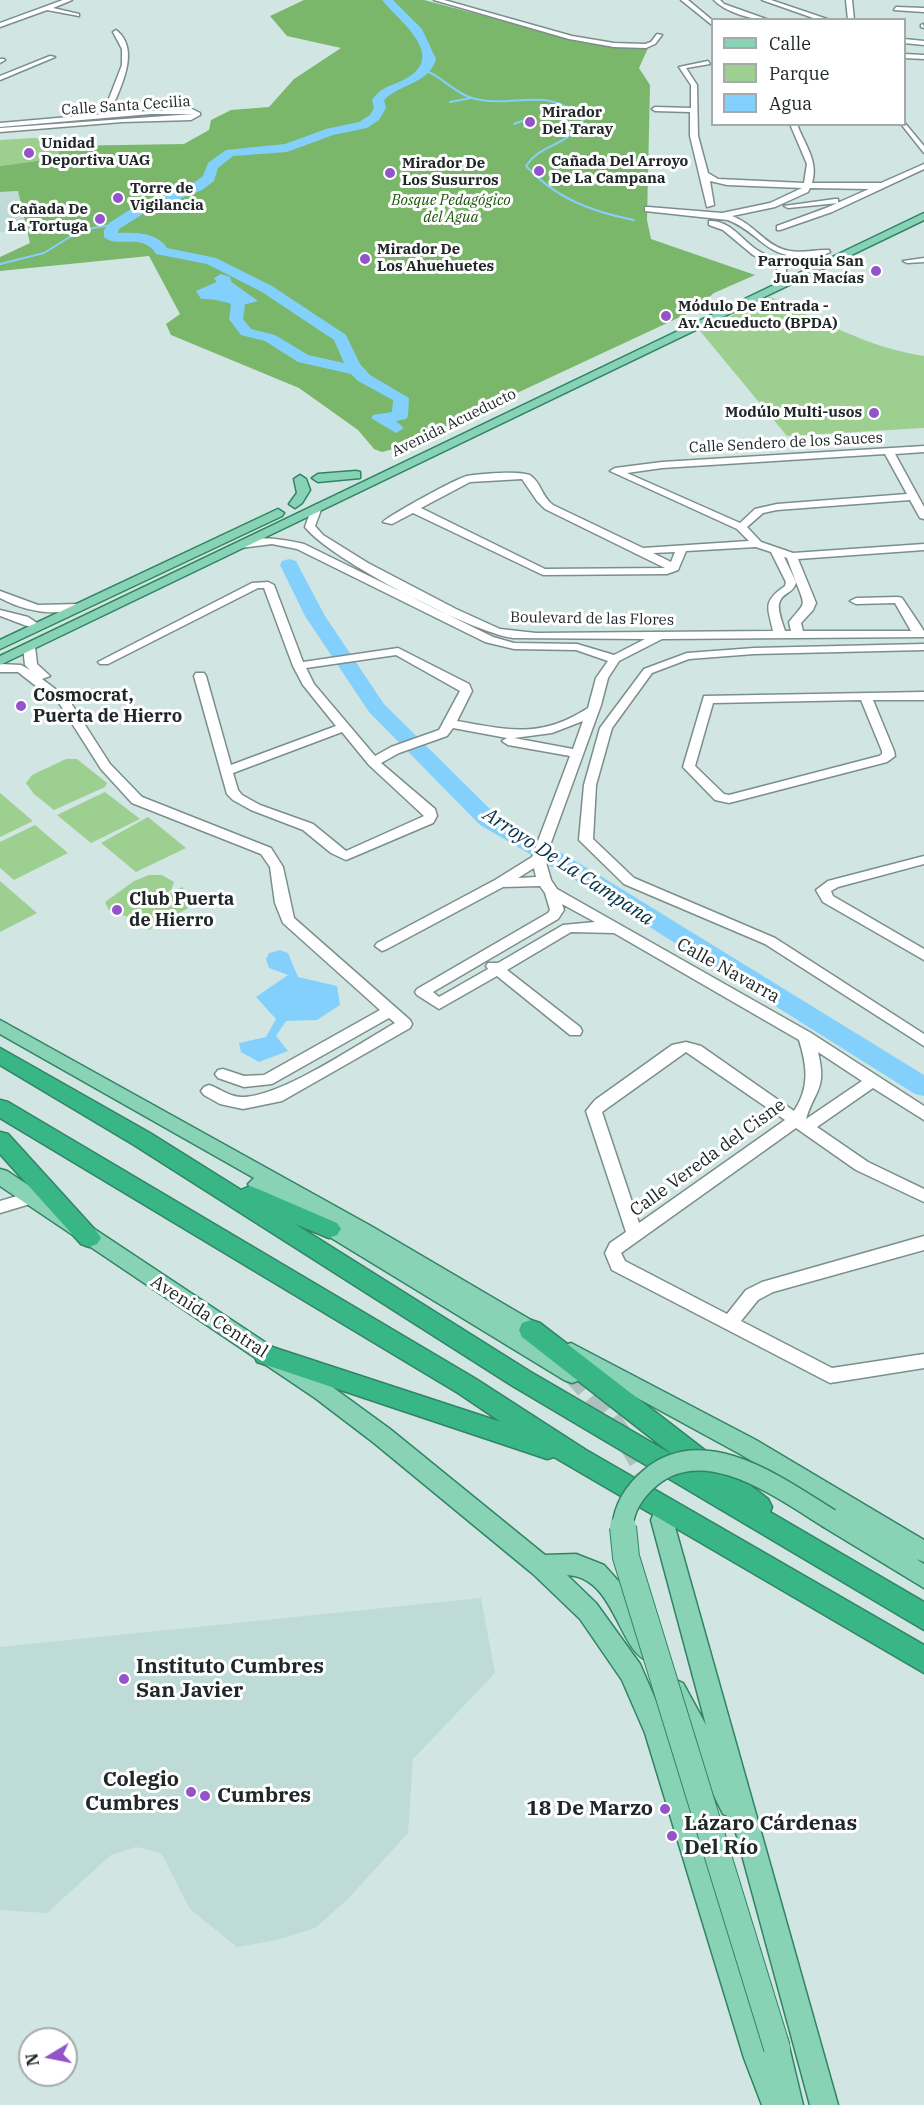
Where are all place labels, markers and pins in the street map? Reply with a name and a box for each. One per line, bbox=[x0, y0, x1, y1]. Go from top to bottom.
place label: Mirador Del Taray bbox=[542, 104, 613, 139]
marker: Mirador Del Taray bbox=[523, 115, 537, 129]
place label: Unidad Deportiva UAG bbox=[41, 135, 150, 170]
marker: Unidad Deportiva UAG bbox=[22, 146, 36, 160]
place label: Cañada Del Arroyo De La Campana bbox=[551, 153, 688, 188]
place label: Mirador De Los Susurros bbox=[402, 155, 499, 190]
marker: Cañada Del Arroyo De La Campana bbox=[532, 164, 546, 178]
marker: Mirador De Los Susurros bbox=[383, 166, 397, 180]
place label: Torre de Vigilancia bbox=[130, 180, 204, 215]
marker: Torre de Vigilancia bbox=[111, 191, 125, 205]
place label: Cañada De La Tortuga bbox=[8, 201, 88, 236]
marker: Cañada De La Tortuga bbox=[93, 212, 107, 226]
place label: Mirador De Los Ahuehuetes bbox=[377, 241, 494, 276]
marker: Mirador De Los Ahuehuetes bbox=[358, 252, 372, 266]
place label: Parroquia San Juan Macías bbox=[758, 253, 864, 288]
marker: Parroquia San Juan Macías bbox=[869, 264, 883, 278]
place label: Módulo De Entrada - Av. Acueducto (BPDA) bbox=[678, 298, 838, 333]
marker: Módulo De Entrada - Av. Acueducto (BPDA) bbox=[659, 309, 673, 323]
place label: Modúlo Multi-usos bbox=[725, 404, 862, 422]
marker: Modúlo Multi-usos bbox=[867, 406, 881, 420]
place label: Cosmocrat, Puerta de Hierro bbox=[33, 685, 182, 728]
marker: Cosmocrat, Puerta de Hierro bbox=[14, 699, 28, 713]
place label: Club Puerta de Hierro bbox=[129, 889, 234, 932]
marker: Club Puerta de Hierro bbox=[110, 903, 124, 917]
place label: Instituto Cumbres San Javier bbox=[136, 1654, 324, 1704]
marker: Instituto Cumbres San Javier bbox=[117, 1672, 131, 1686]
place label: Colegio Cumbres bbox=[85, 1767, 179, 1817]
place label: Cumbres bbox=[217, 1783, 311, 1809]
marker: Colegio Cumbres bbox=[184, 1785, 198, 1799]
marker: Cumbres bbox=[198, 1789, 212, 1803]
place label: 18 De Marzo bbox=[526, 1796, 653, 1822]
marker: 18 De Marzo bbox=[658, 1802, 672, 1816]
place label: Lázaro Cárdenas Del Río bbox=[684, 1811, 857, 1861]
marker: Lázaro Cárdenas Del Río bbox=[665, 1829, 679, 1843]

